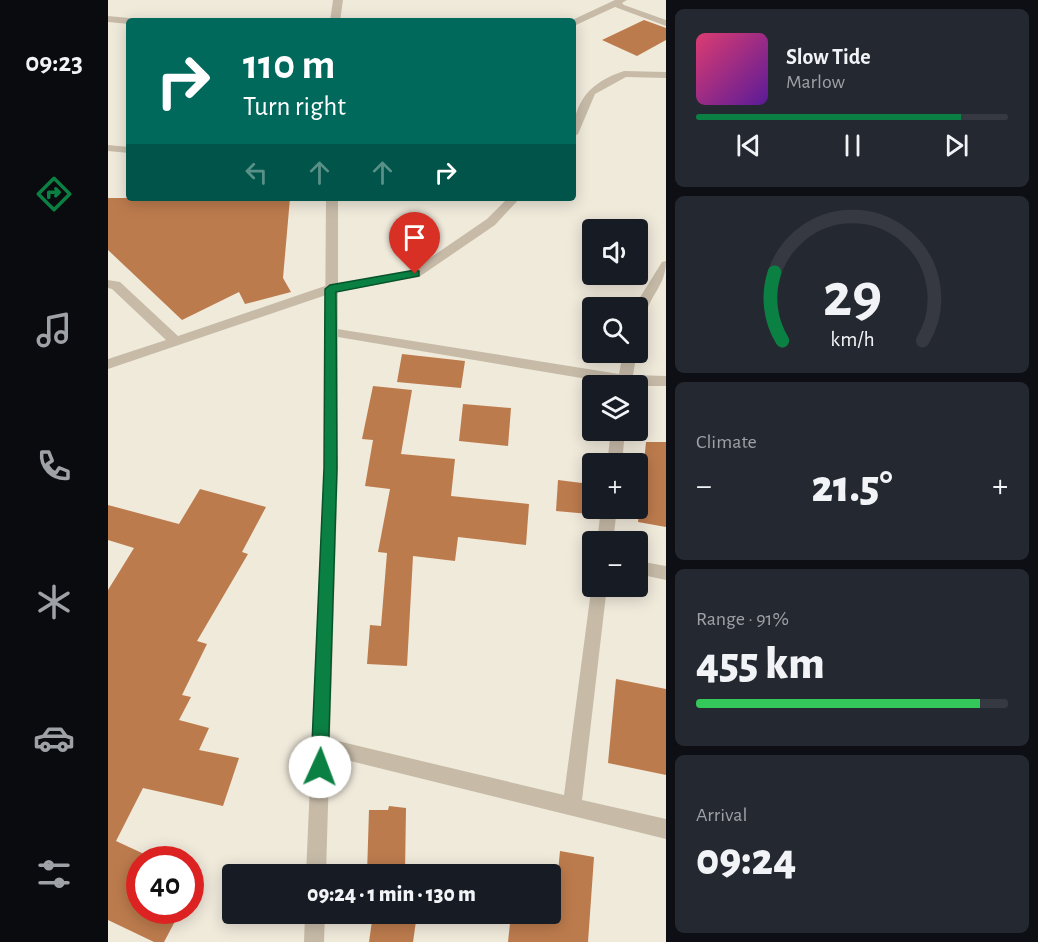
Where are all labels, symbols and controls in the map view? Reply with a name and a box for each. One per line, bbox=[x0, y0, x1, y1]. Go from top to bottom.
icon: right bbox=[144, 42, 222, 120]
text: 110 m bbox=[243, 44, 335, 86]
text: Slow Tide bbox=[786, 46, 871, 68]
text: 09:23 bbox=[25, 49, 83, 76]
text: Marlow bbox=[786, 72, 845, 92]
text: Turn right bbox=[243, 93, 346, 120]
icon: previous bbox=[732, 129, 765, 162]
icon: pause bbox=[836, 129, 869, 162]
icon: next bbox=[940, 129, 973, 162]
icon: left bbox=[240, 156, 273, 189]
icon: ahead bbox=[303, 156, 336, 189]
icon: ahead bbox=[366, 156, 399, 189]
icon: right bbox=[429, 156, 462, 189]
icon: directions bbox=[33, 173, 75, 215]
pin bbox=[389, 212, 440, 274]
map controls bbox=[582, 219, 648, 597]
button: sound bbox=[582, 219, 648, 285]
icon: arrive bbox=[398, 221, 431, 254]
text: 29 bbox=[822, 266, 882, 328]
button: search bbox=[582, 297, 648, 363]
icon: music bbox=[33, 309, 75, 351]
text: km/h bbox=[830, 330, 874, 351]
button: layers bbox=[582, 375, 648, 441]
text: Climate bbox=[696, 432, 757, 452]
icon: phone bbox=[33, 445, 75, 487]
button: + bbox=[582, 453, 648, 519]
text: 21.5° bbox=[811, 465, 893, 510]
text: − bbox=[696, 470, 712, 503]
text: + bbox=[992, 470, 1008, 503]
button: − bbox=[582, 531, 648, 597]
icon: climate bbox=[33, 581, 75, 623]
text: Range · 91% bbox=[696, 609, 789, 629]
text: 455 km bbox=[696, 642, 825, 687]
icon: car bbox=[33, 717, 75, 759]
position arrow bbox=[288, 735, 352, 799]
text: Arrival bbox=[696, 805, 747, 825]
text: 09:24 bbox=[696, 838, 796, 883]
speed limit sign: 40 bbox=[126, 846, 204, 924]
icon: filters bbox=[33, 853, 75, 895]
text: 09:24 · 1 min · 130 m bbox=[307, 883, 476, 905]

